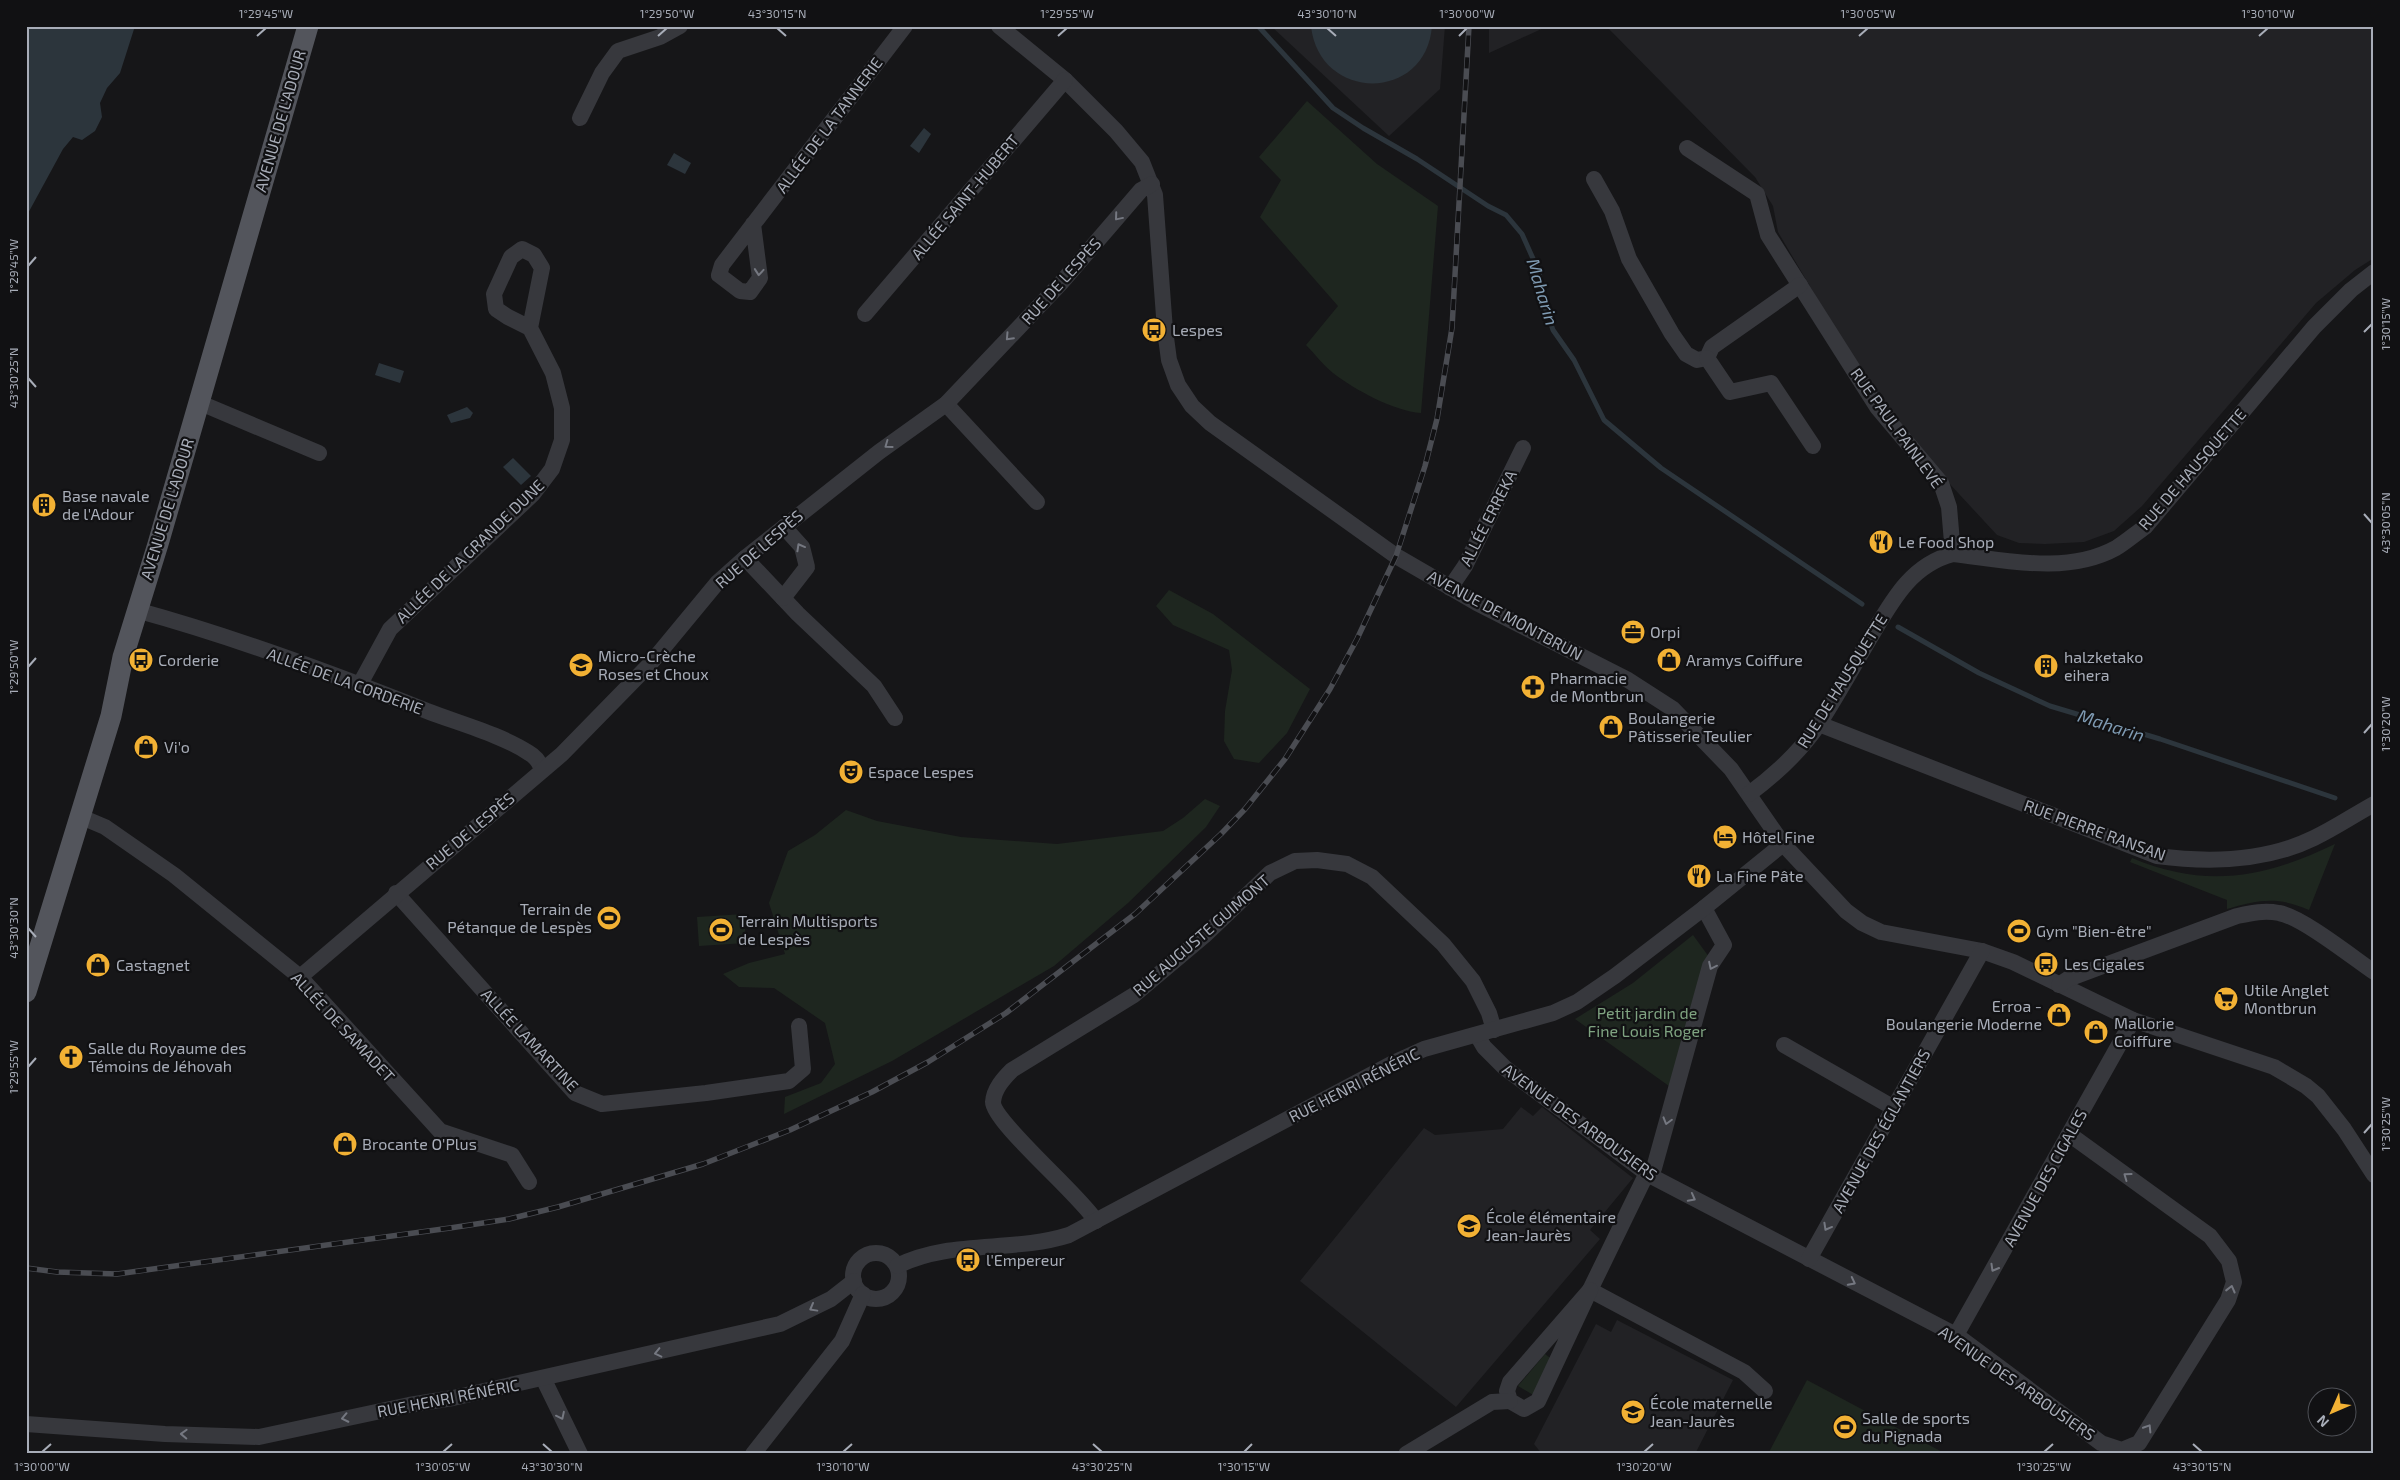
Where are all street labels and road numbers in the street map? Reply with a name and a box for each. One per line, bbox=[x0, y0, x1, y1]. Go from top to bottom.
street label: AVENUE DE L'ADOUR bbox=[250, 47, 309, 194]
street label: ALLÉE DE LA TANNERIE bbox=[771, 53, 886, 196]
street label: ALLÉE SAINT-HUBERT bbox=[907, 130, 1022, 263]
street label: RUE DE LESPÈS bbox=[1017, 234, 1104, 328]
street label: RUE PAUL PAINLEVÉ bbox=[1847, 364, 1947, 492]
street label: RUE DE HAUSQUETTE bbox=[2134, 404, 2250, 534]
street label: AVENUE DE L'ADOUR bbox=[136, 436, 197, 582]
street label: ALLÉE ERREKA bbox=[1455, 467, 1520, 569]
street label: ALLÉE DE LA GRANDE DUNE bbox=[392, 475, 548, 626]
street label: RUE DE LESPÈS bbox=[711, 505, 806, 592]
street label: AVENUE DE MONTBRUN bbox=[1424, 566, 1586, 664]
street label: RUE DE HAUSQUETTE bbox=[1793, 610, 1891, 752]
street label: ALLÉE DE LA CORDERIE bbox=[265, 643, 426, 718]
street label: RUE DE LESPÈS bbox=[422, 788, 518, 873]
street label: RUE PIERRE RANSAN bbox=[2022, 795, 2169, 864]
street label: RUE AUGUSTE GUIMONT bbox=[1128, 870, 1273, 999]
street label: ALLÉE DE SAMADET bbox=[288, 968, 399, 1085]
street label: ALLÉE LAMARTINE bbox=[478, 984, 583, 1095]
street label: RUE HENRI RÉNÉRIC bbox=[1285, 1043, 1422, 1126]
street label: AVENUE DES ÉGLANTIERS bbox=[1828, 1046, 1934, 1216]
street label: AVENUE DES ARBOUSIERS bbox=[1499, 1059, 1661, 1184]
street label: AVENUE DES CIGALES bbox=[1999, 1106, 2090, 1250]
street label: AVENUE DES ARBOUSIERS bbox=[1935, 1321, 2099, 1444]
street label: RUE HENRI RÉNÉRIC bbox=[375, 1374, 520, 1421]

